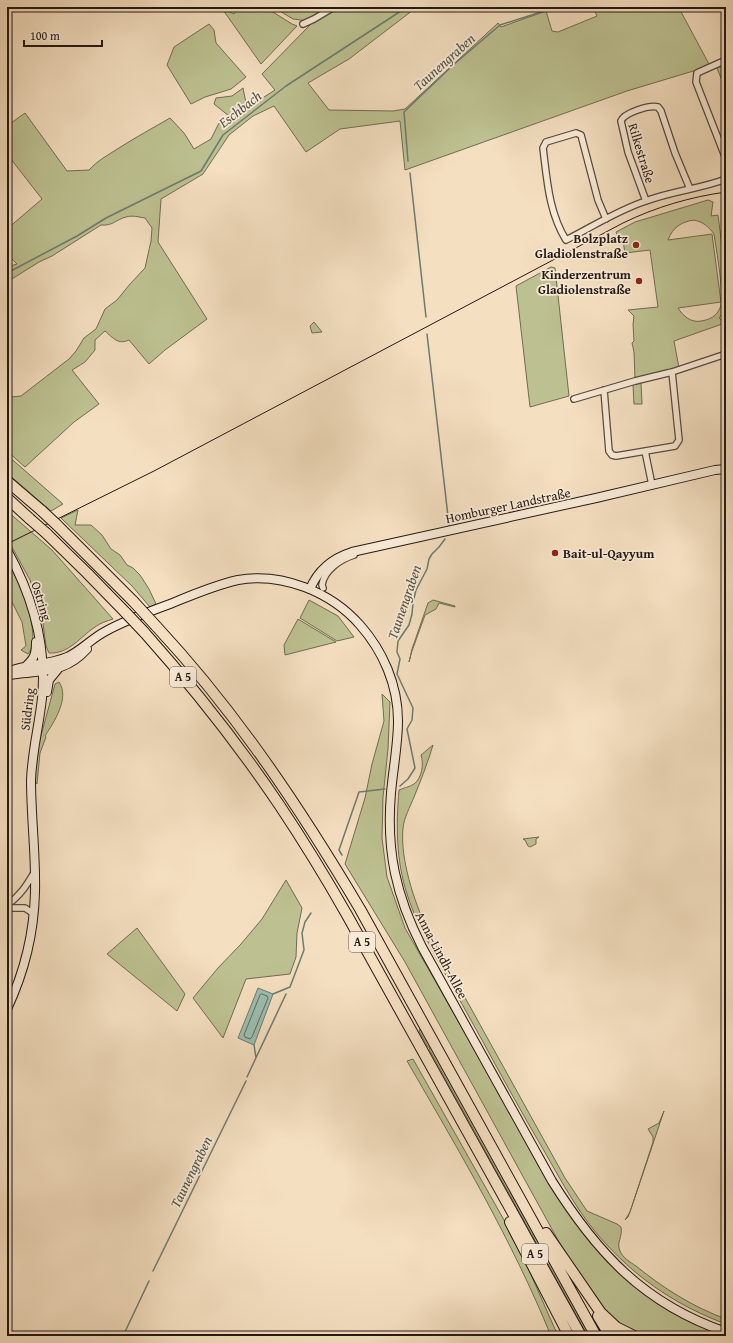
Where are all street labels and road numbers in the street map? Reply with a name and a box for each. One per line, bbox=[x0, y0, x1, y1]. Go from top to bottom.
street label: Rilkestraße bbox=[623, 121, 660, 186]
street label: Homburger Landstraße bbox=[444, 483, 572, 528]
street label: Ostring bbox=[27, 579, 57, 624]
road number: A 5 bbox=[170, 667, 196, 687]
street label: Südring bbox=[15, 686, 40, 732]
street label: Anna-Lindh-Allee bbox=[411, 908, 473, 1002]
road number: A 5 bbox=[349, 932, 375, 952]
road number: A 5 bbox=[522, 1244, 548, 1264]

